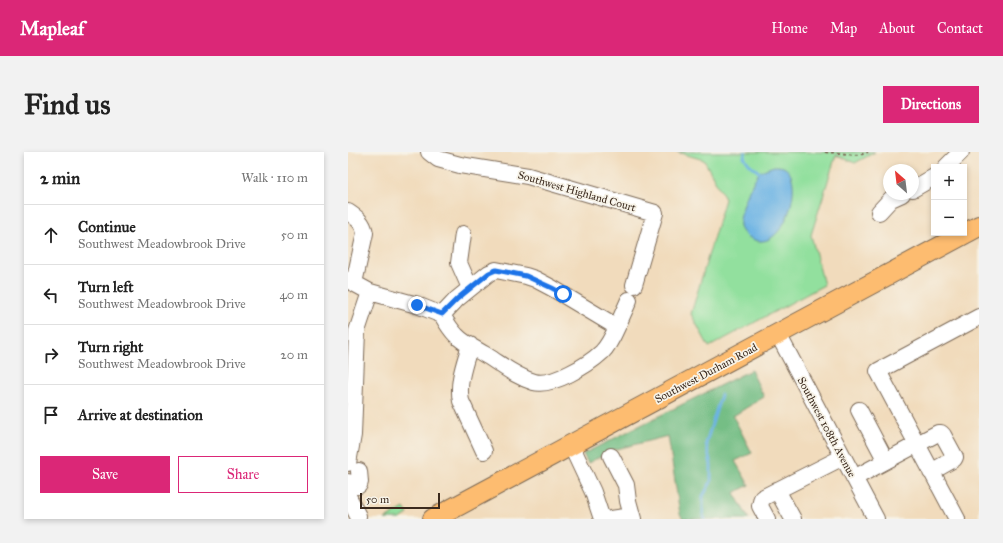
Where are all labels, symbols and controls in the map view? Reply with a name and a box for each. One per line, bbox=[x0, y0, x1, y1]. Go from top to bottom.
text: Mapleaf bbox=[20, 17, 84, 40]
text: Home bbox=[771, 20, 808, 37]
text: Map bbox=[830, 20, 857, 37]
text: About bbox=[879, 20, 915, 37]
text: Contact bbox=[937, 20, 983, 37]
button: Directions bbox=[883, 86, 979, 123]
text: Find us bbox=[24, 87, 110, 122]
north arrow bbox=[883, 164, 919, 200]
map controls bbox=[931, 164, 967, 236]
button: + bbox=[931, 164, 967, 200]
text: 2 min bbox=[40, 168, 80, 189]
street label: Southwest Highland Court bbox=[516, 168, 637, 215]
text: Walk · 110 m bbox=[241, 170, 308, 186]
button: − bbox=[931, 200, 967, 236]
text: Continue bbox=[78, 218, 136, 236]
icon: ahead bbox=[40, 224, 62, 246]
text: 50 m bbox=[281, 227, 308, 243]
text: Southwest Meadowbrook Drive bbox=[78, 236, 246, 252]
text: Turn left bbox=[78, 278, 134, 296]
icon: left bbox=[40, 284, 62, 306]
route start bbox=[554, 285, 572, 303]
text: 40 m bbox=[279, 287, 308, 303]
text: Southwest Meadowbrook Drive bbox=[78, 296, 246, 312]
route end bbox=[408, 296, 426, 314]
text: Turn right bbox=[78, 338, 143, 356]
street label: Southwest Durham Road bbox=[653, 341, 760, 406]
icon: right bbox=[40, 344, 62, 366]
text: 20 m bbox=[280, 347, 308, 363]
text: Southwest Meadowbrook Drive bbox=[78, 356, 246, 372]
street label: Southwest 108th Avenue bbox=[795, 375, 859, 480]
icon: arrive bbox=[40, 404, 62, 426]
text: Arrive at destination bbox=[78, 406, 203, 424]
button: Save bbox=[40, 456, 170, 493]
button: Share bbox=[178, 456, 308, 493]
scale bar bbox=[360, 491, 440, 510]
text: 50 m bbox=[366, 493, 389, 506]

